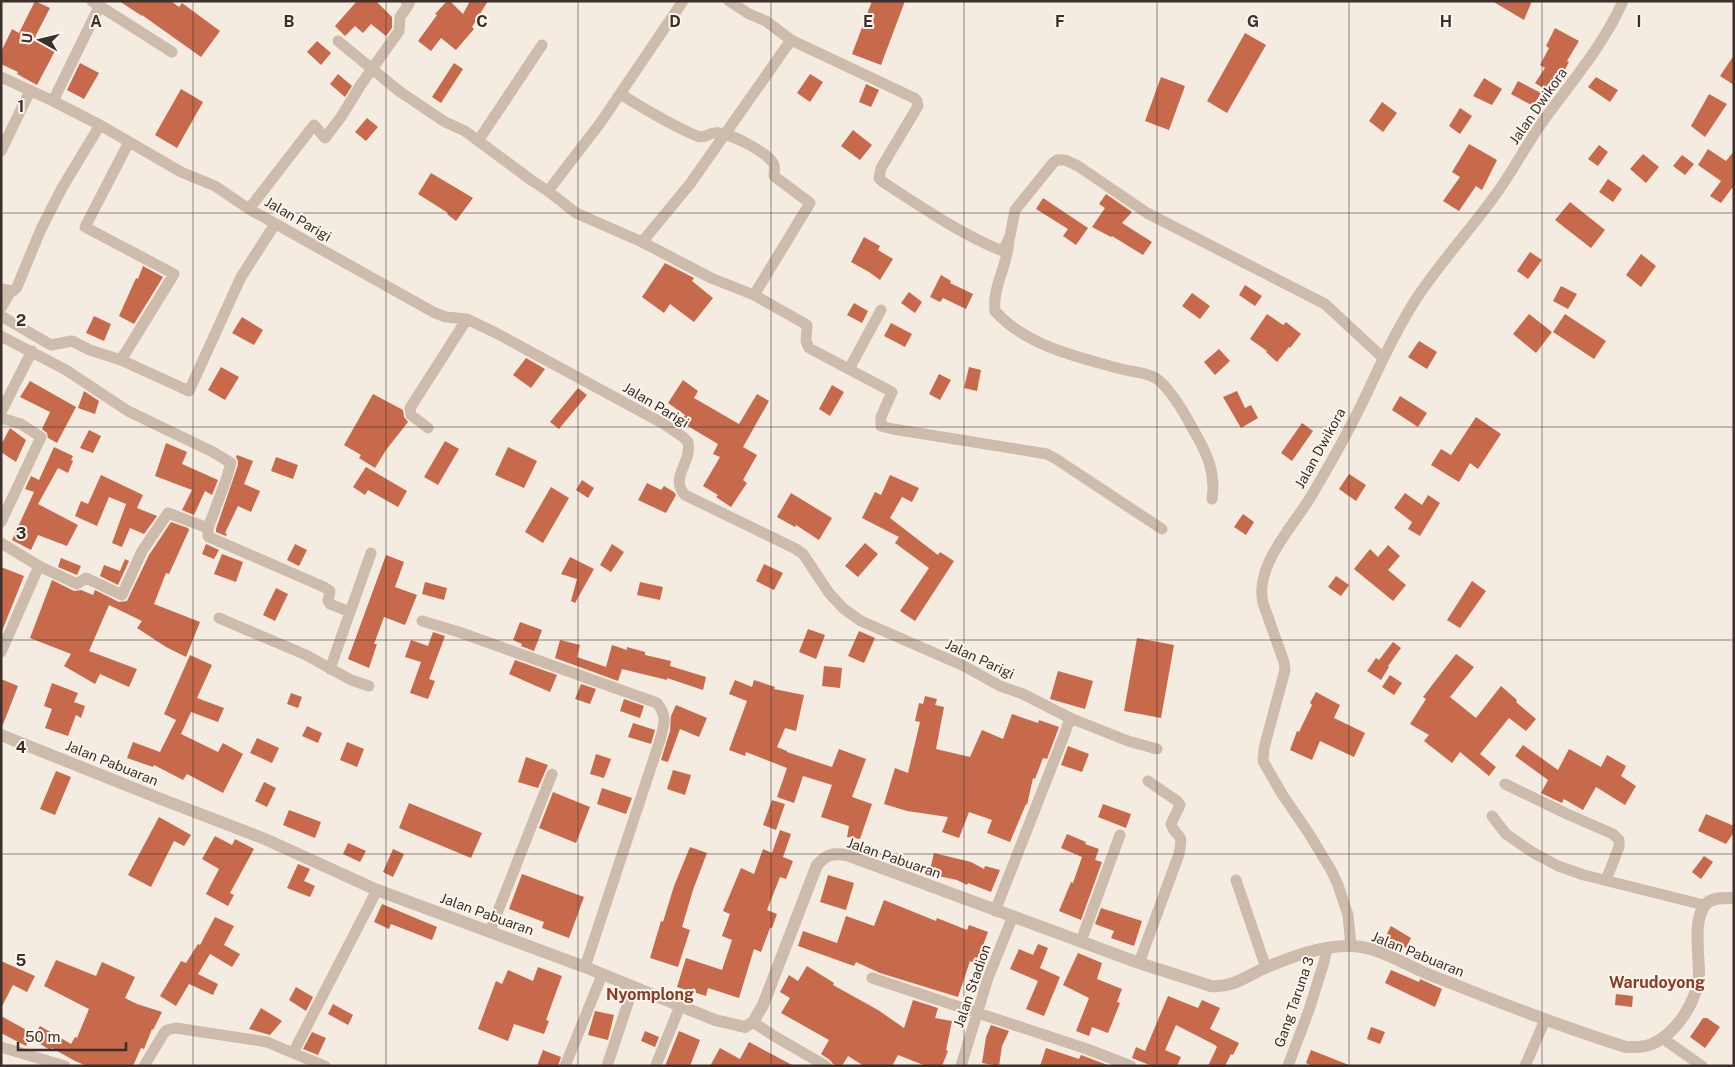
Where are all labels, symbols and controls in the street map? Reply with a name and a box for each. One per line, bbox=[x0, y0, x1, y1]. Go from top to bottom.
text: A bbox=[90, 12, 102, 31]
text: B bbox=[284, 12, 295, 31]
text: C bbox=[476, 12, 488, 31]
text: D bbox=[669, 12, 681, 31]
text: E bbox=[863, 12, 873, 31]
text: F bbox=[1055, 12, 1065, 31]
text: G bbox=[1247, 12, 1259, 31]
text: H bbox=[1440, 12, 1452, 31]
text: I bbox=[1637, 12, 1641, 31]
north arrow bbox=[15, 15, 65, 65]
text: U bbox=[18, 32, 36, 44]
street label: Jalan Dwikora bbox=[1506, 65, 1570, 147]
text: 1 bbox=[18, 97, 24, 116]
street label: Jalan Parigi bbox=[262, 194, 334, 244]
text: 2 bbox=[16, 311, 26, 330]
street label: Jalan Parigi bbox=[620, 379, 692, 431]
street label: Jalan Dwikora bbox=[1291, 405, 1349, 491]
text: 3 bbox=[16, 524, 26, 543]
street label: Jalan Parigi bbox=[943, 636, 1017, 682]
street label: Jalan Pabuaran bbox=[63, 737, 161, 789]
text: 4 bbox=[16, 738, 27, 757]
street label: Jalan Pabuaran bbox=[845, 834, 943, 882]
street label: Jalan Pabuaran bbox=[438, 890, 536, 938]
street label: Jalan Pabuaran bbox=[1369, 928, 1467, 980]
street label: Jalan Stadion bbox=[950, 942, 994, 1030]
text: 5 bbox=[16, 951, 27, 970]
street label: Gang Taruna 3 bbox=[1271, 954, 1317, 1050]
district label: Warudoyong bbox=[1609, 973, 1705, 992]
district label: Nyomplong bbox=[606, 985, 694, 1004]
scale bar bbox=[18, 1020, 125, 1052]
text: 50 m bbox=[25, 1028, 60, 1045]

